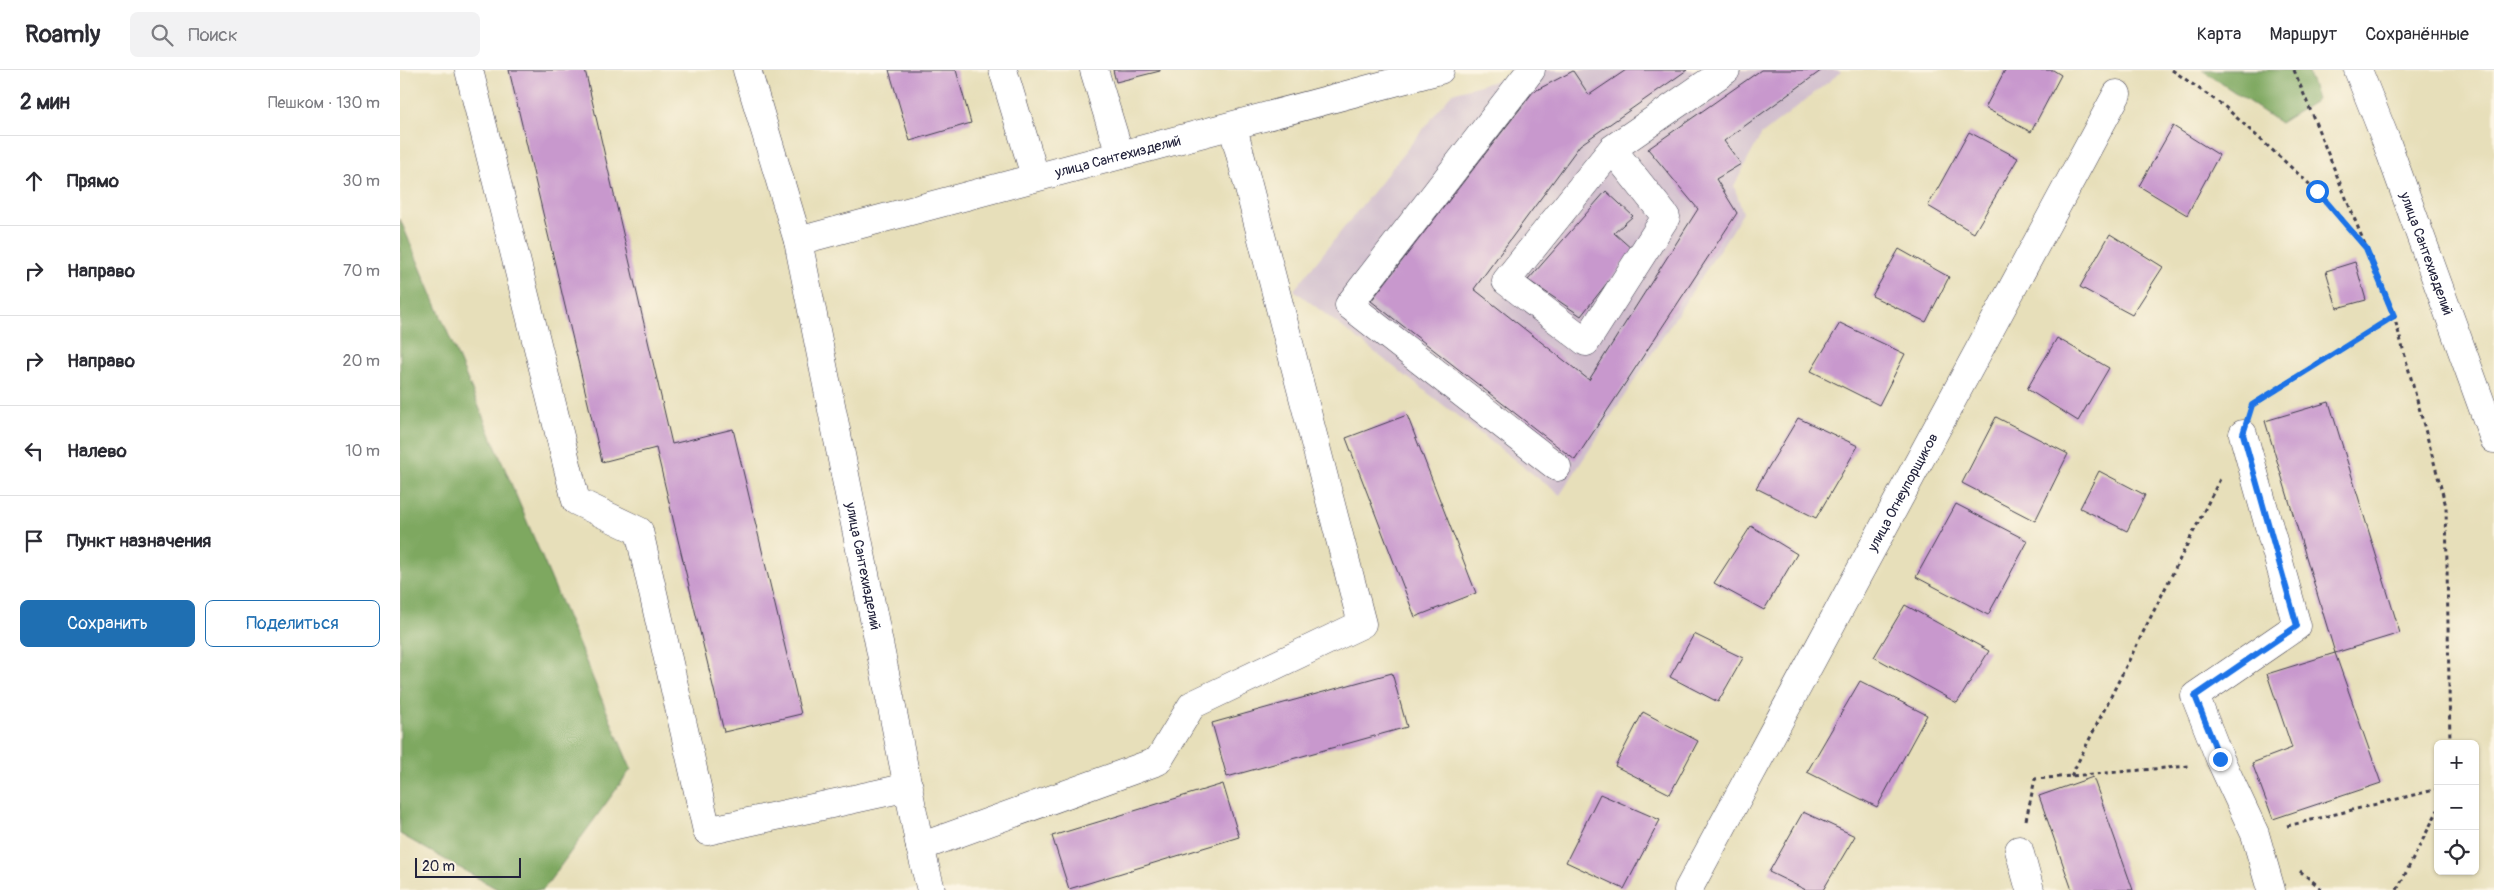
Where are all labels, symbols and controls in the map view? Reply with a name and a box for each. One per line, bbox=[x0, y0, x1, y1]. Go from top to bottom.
search box bbox=[130, 12, 480, 57]
text: Roamly bbox=[25, 20, 100, 49]
icon: search bbox=[148, 21, 176, 49]
text: Поиск bbox=[188, 23, 238, 47]
text: Карта bbox=[2197, 23, 2241, 46]
text: Маршрут bbox=[2269, 23, 2337, 46]
text: Сохранённые bbox=[2365, 23, 2469, 46]
text: 2 мин bbox=[20, 89, 70, 116]
text: Пешком · 130 m bbox=[268, 93, 380, 113]
street label: улица Сантехизделий bbox=[1052, 131, 1183, 181]
icon: ahead bbox=[20, 167, 48, 195]
text: Прямо bbox=[67, 169, 119, 193]
text: 30 m bbox=[342, 171, 380, 191]
route start bbox=[2306, 180, 2329, 203]
street label: улица Сантехизделий bbox=[2396, 189, 2457, 317]
icon: right bbox=[20, 257, 48, 285]
text: Направо bbox=[67, 259, 135, 283]
text: 70 m bbox=[343, 261, 380, 281]
icon: right bbox=[20, 347, 48, 375]
text: Направо bbox=[67, 349, 135, 373]
text: 20 m bbox=[342, 351, 380, 371]
street label: улица Огнеупорщиков bbox=[1863, 430, 1941, 555]
icon: left bbox=[20, 437, 48, 465]
text: Налево bbox=[67, 439, 127, 463]
text: 10 m bbox=[345, 441, 380, 461]
street label: улица Сантехизделий bbox=[842, 500, 885, 631]
icon: arrive bbox=[20, 527, 48, 555]
text: Пункт назначения bbox=[67, 529, 211, 553]
button: Сохранить bbox=[20, 600, 195, 647]
button: Поделиться bbox=[205, 600, 380, 647]
map controls bbox=[2434, 740, 2479, 875]
button: + bbox=[2434, 740, 2479, 785]
route end bbox=[2209, 748, 2232, 771]
button: − bbox=[2434, 785, 2479, 830]
button: locate bbox=[2434, 830, 2479, 875]
scale bar bbox=[415, 855, 521, 878]
text: 20 m bbox=[422, 858, 455, 875]

